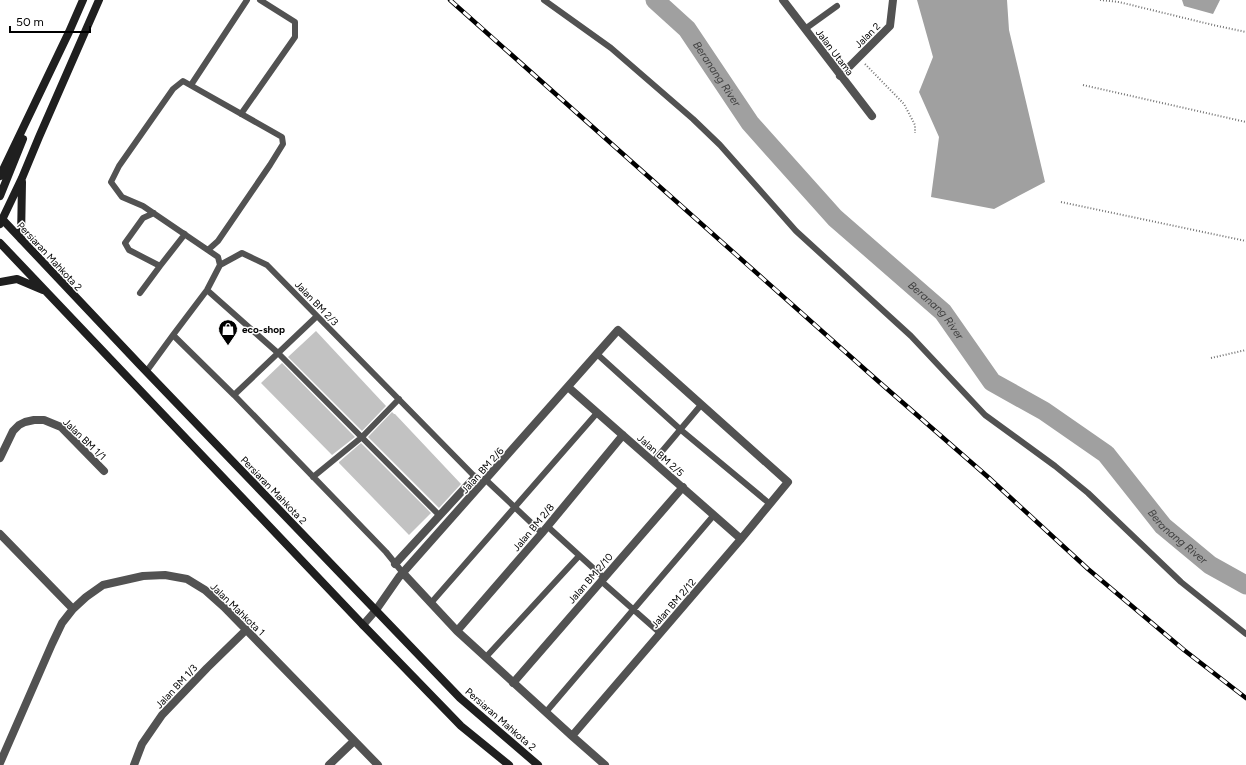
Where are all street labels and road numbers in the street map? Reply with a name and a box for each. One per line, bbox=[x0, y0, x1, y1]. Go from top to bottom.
street label: Jalan 2 bbox=[852, 20, 883, 51]
street label: Jalan Utama bbox=[813, 26, 856, 78]
street label: Persiaran Mahkota 2 bbox=[14, 219, 85, 294]
street label: Jalan BM 2/3 bbox=[292, 278, 341, 329]
street label: Jalan BM 1/1 bbox=[60, 416, 109, 463]
street label: Jalan BM 2/5 bbox=[635, 431, 687, 479]
street label: Jalan BM 2/6 bbox=[458, 444, 507, 496]
street label: Persiaran Mahkota 2 bbox=[238, 454, 309, 527]
street label: Jalan BM 2/8 bbox=[510, 501, 557, 554]
street label: Jalan BM 2/10 bbox=[565, 550, 616, 606]
street label: Jalan BM 2/12 bbox=[648, 576, 699, 631]
street label: Jalan Mahkota 1 bbox=[208, 580, 268, 639]
street label: Jalan BM 1/3 bbox=[152, 661, 200, 711]
street label: Persiaran Mahkota 2 bbox=[463, 685, 539, 754]

